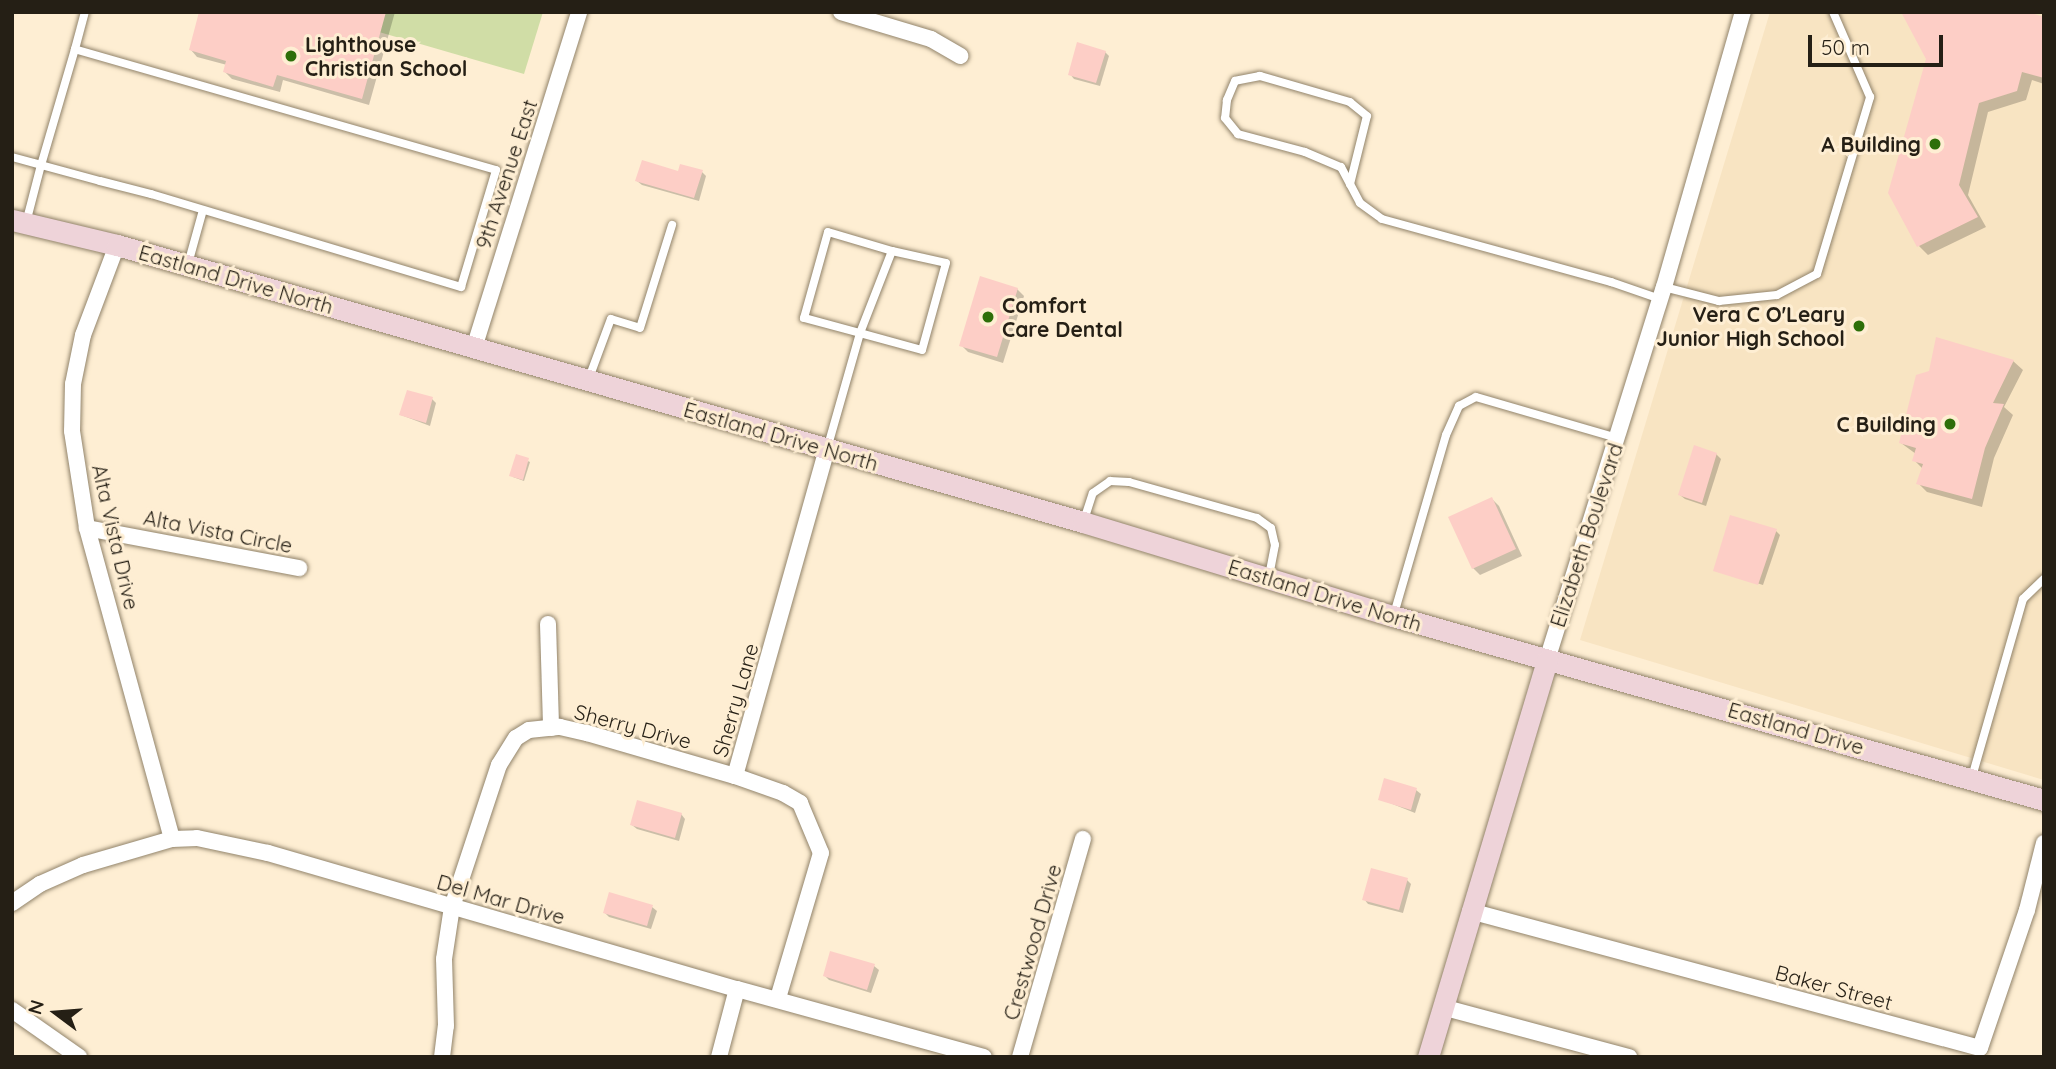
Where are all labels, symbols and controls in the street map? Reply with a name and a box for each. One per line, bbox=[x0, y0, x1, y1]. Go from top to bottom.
scale bar bbox=[1811, 21, 1946, 65]
place label: Lighthouse Christian School bbox=[305, 31, 467, 81]
text: 50 m bbox=[1821, 34, 1870, 60]
marker: Lighthouse Christian School bbox=[283, 48, 299, 64]
street label: 9th Avenue East bbox=[470, 96, 542, 252]
place label: A Building bbox=[1821, 131, 1921, 157]
marker: A Building bbox=[1927, 136, 1943, 152]
street label: Eastland Drive North bbox=[136, 239, 336, 319]
place label: Comfort Care Dental bbox=[1002, 292, 1123, 342]
place label: Vera C O'Leary Junior High School bbox=[1656, 301, 1845, 351]
marker: Comfort Care Dental bbox=[980, 309, 996, 325]
marker: Vera C O'Leary Junior High School bbox=[1851, 318, 1867, 334]
street label: Eastland Drive North bbox=[681, 396, 881, 476]
place label: C Building bbox=[1836, 411, 1936, 437]
marker: C Building bbox=[1942, 416, 1958, 432]
street label: Elizabeth Boulevard bbox=[1544, 440, 1628, 630]
street label: Alta Vista Drive bbox=[87, 462, 145, 612]
street label: Alta Vista Circle bbox=[141, 504, 295, 558]
street label: Eastland Drive North bbox=[1225, 554, 1425, 636]
street label: Sherry Lane bbox=[707, 640, 763, 760]
street label: Eastland Drive bbox=[1725, 697, 1867, 759]
street label: Sherry Drive bbox=[572, 698, 694, 754]
street label: Crestwood Drive bbox=[998, 861, 1066, 1023]
street label: Del Mar Drive bbox=[434, 869, 568, 929]
street label: Baker Street bbox=[1773, 959, 1895, 1015]
north arrow bbox=[21, 978, 91, 1048]
text: N bbox=[22, 997, 49, 1017]

